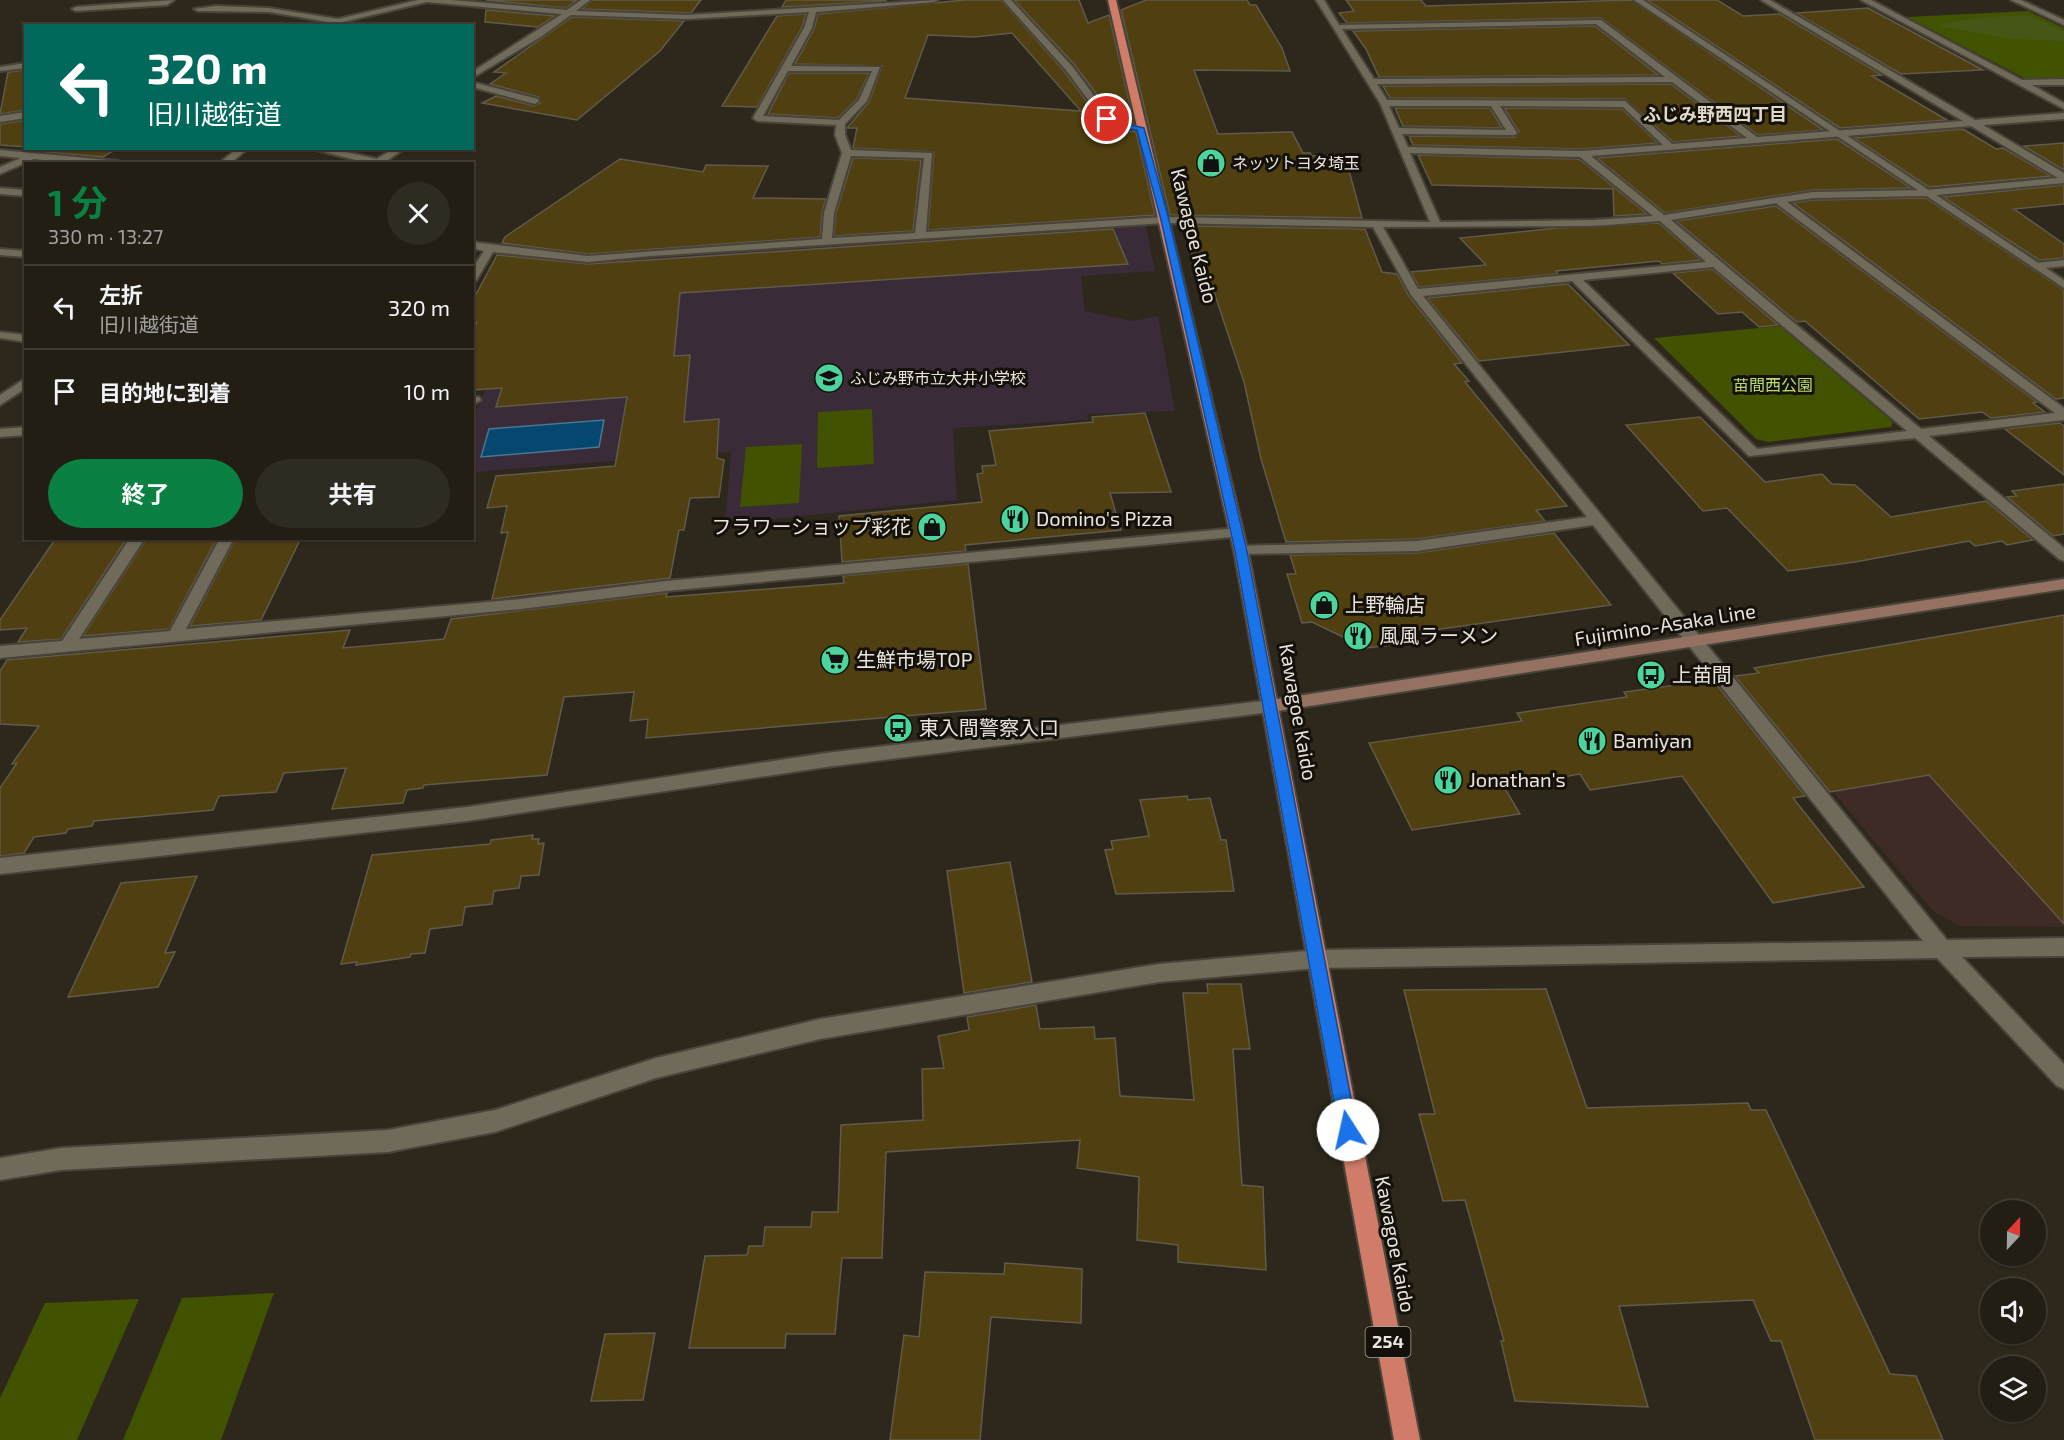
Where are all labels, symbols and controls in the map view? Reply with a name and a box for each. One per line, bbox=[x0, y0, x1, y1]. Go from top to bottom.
text: 320 m bbox=[147, 42, 268, 92]
icon: left bbox=[48, 48, 126, 126]
pin bbox=[1081, 93, 1132, 144]
text: 旧川越街道 bbox=[147, 97, 282, 129]
icon: arrive bbox=[1090, 102, 1123, 135]
district label: ふじみ野西四丁目 bbox=[1643, 103, 1787, 125]
shop icon: ネッツトヨタ埼玉 bbox=[1195, 147, 1227, 179]
place label: ネッツトヨタ埼玉 bbox=[1232, 153, 1360, 172]
street label: Kawagoe Kaido bbox=[1167, 166, 1223, 306]
text: 1 分 bbox=[48, 180, 107, 223]
button: close bbox=[387, 182, 450, 245]
text: 330 m · 13:27 bbox=[48, 224, 163, 248]
text: 左折 bbox=[99, 281, 143, 307]
icon: left bbox=[48, 291, 81, 324]
text: 320 m bbox=[388, 294, 450, 320]
text: 旧川越街道 bbox=[99, 312, 199, 336]
school or university icon: ふじみ野市立大井小学校 bbox=[813, 362, 845, 394]
place label: ふじみ野市立大井小学校 bbox=[850, 368, 1026, 387]
icon: arrive bbox=[48, 375, 81, 408]
park label: 苗間西公園 bbox=[1733, 375, 1813, 394]
text: 10 m bbox=[404, 378, 450, 404]
text: 目的地に到着 bbox=[99, 379, 231, 405]
button: 終了 bbox=[48, 459, 243, 528]
button: 共有 bbox=[255, 459, 450, 528]
restaurant icon: Domino's Pizza bbox=[999, 503, 1031, 535]
place label: Domino's Pizza bbox=[1036, 506, 1173, 530]
shop icon: フラワーショップ彩花 bbox=[916, 511, 948, 543]
place label: フラワーショップ彩花 bbox=[711, 514, 911, 538]
shop icon: 上野輪店 bbox=[1308, 589, 1340, 621]
place label: 上野輪店 bbox=[1345, 592, 1425, 616]
street label: Fujimino-Asaka Line bbox=[1573, 598, 1757, 650]
restaurant icon: 風風ラーメン bbox=[1342, 620, 1374, 652]
place label: 風風ラーメン bbox=[1379, 623, 1498, 647]
street label: Kawagoe Kaido bbox=[1275, 642, 1323, 782]
supermarket icon: 生鮮市場TOP bbox=[819, 644, 851, 676]
place label: 生鮮市場TOP bbox=[856, 647, 973, 671]
bus stop icon: 上苗間 bbox=[1635, 659, 1667, 691]
place label: 上苗間 bbox=[1672, 662, 1732, 686]
bus stop icon: 東入間警察入口 bbox=[882, 712, 914, 744]
place label: 東入間警察入口 bbox=[919, 715, 1059, 739]
restaurant icon: Bamiyan bbox=[1576, 725, 1608, 757]
place label: Bamiyan bbox=[1613, 728, 1692, 752]
restaurant icon: Jonathan's bbox=[1432, 764, 1464, 796]
place label: Jonathan's bbox=[1469, 767, 1566, 791]
position arrow bbox=[1316, 1098, 1380, 1162]
street label: Kawagoe Kaido bbox=[1371, 1174, 1421, 1314]
north arrow bbox=[1980, 1200, 2046, 1266]
map controls bbox=[1980, 1200, 2046, 1422]
button: sound bbox=[1980, 1278, 2046, 1344]
road number: 254 bbox=[1366, 1327, 1410, 1357]
button: layers bbox=[1980, 1356, 2046, 1422]

